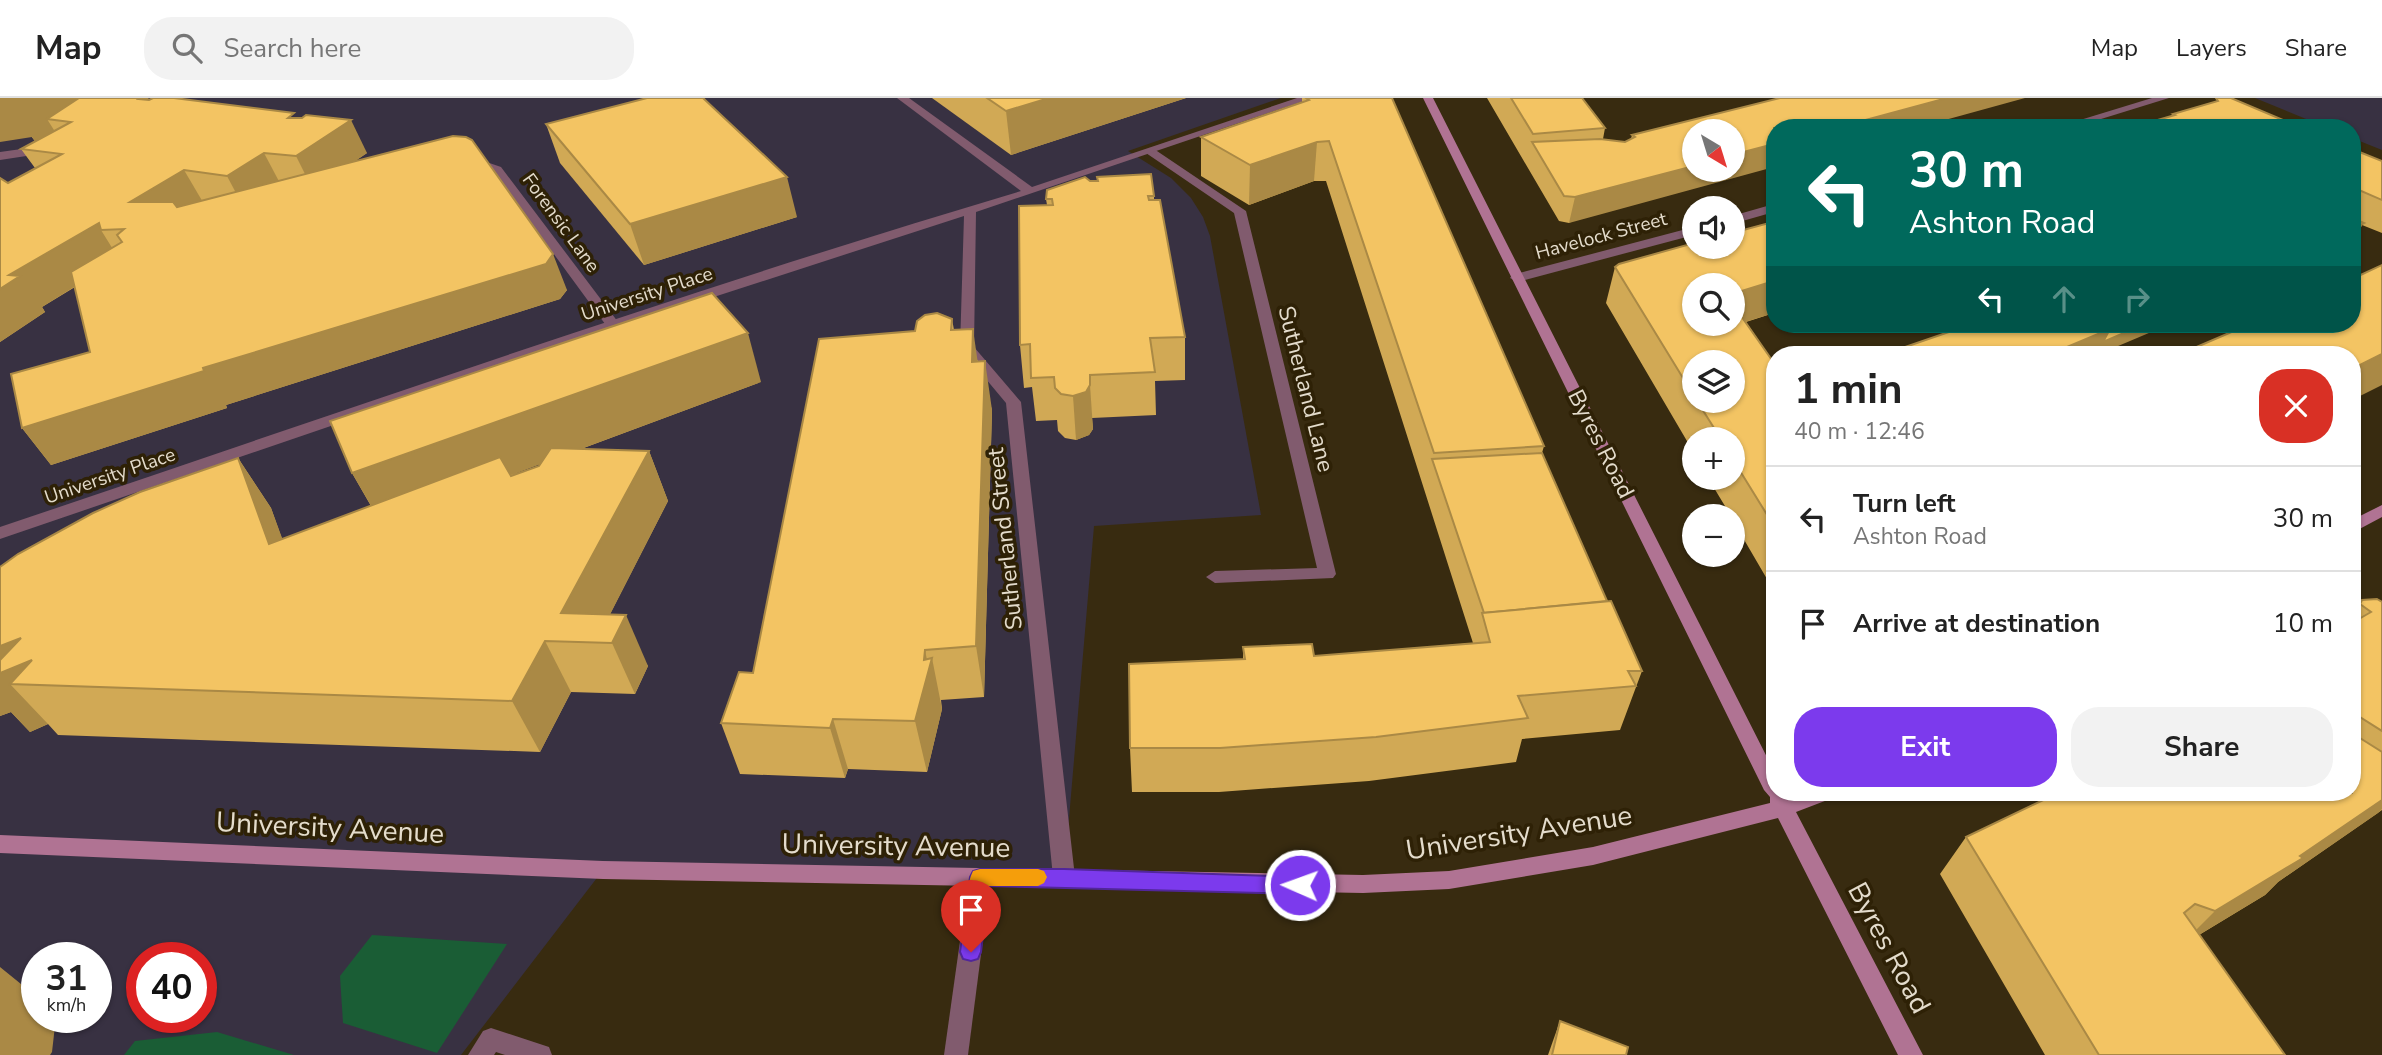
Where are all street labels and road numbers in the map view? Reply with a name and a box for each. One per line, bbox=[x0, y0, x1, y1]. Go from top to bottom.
street label: Forensic Lane bbox=[516, 168, 606, 278]
street label: Havelock Street bbox=[1532, 206, 1670, 266]
street label: University Place bbox=[578, 260, 716, 328]
street label: Sutherland Lane bbox=[1270, 303, 1342, 475]
street label: Byres Road bbox=[1560, 384, 1642, 504]
street label: University Place bbox=[41, 441, 179, 511]
street label: Sutherland Street bbox=[980, 446, 1030, 632]
street label: University Avenue bbox=[1403, 796, 1635, 870]
street label: University Avenue bbox=[215, 803, 445, 853]
street label: University Avenue bbox=[781, 825, 1011, 867]
street label: Byres Road bbox=[1838, 876, 1940, 1020]

